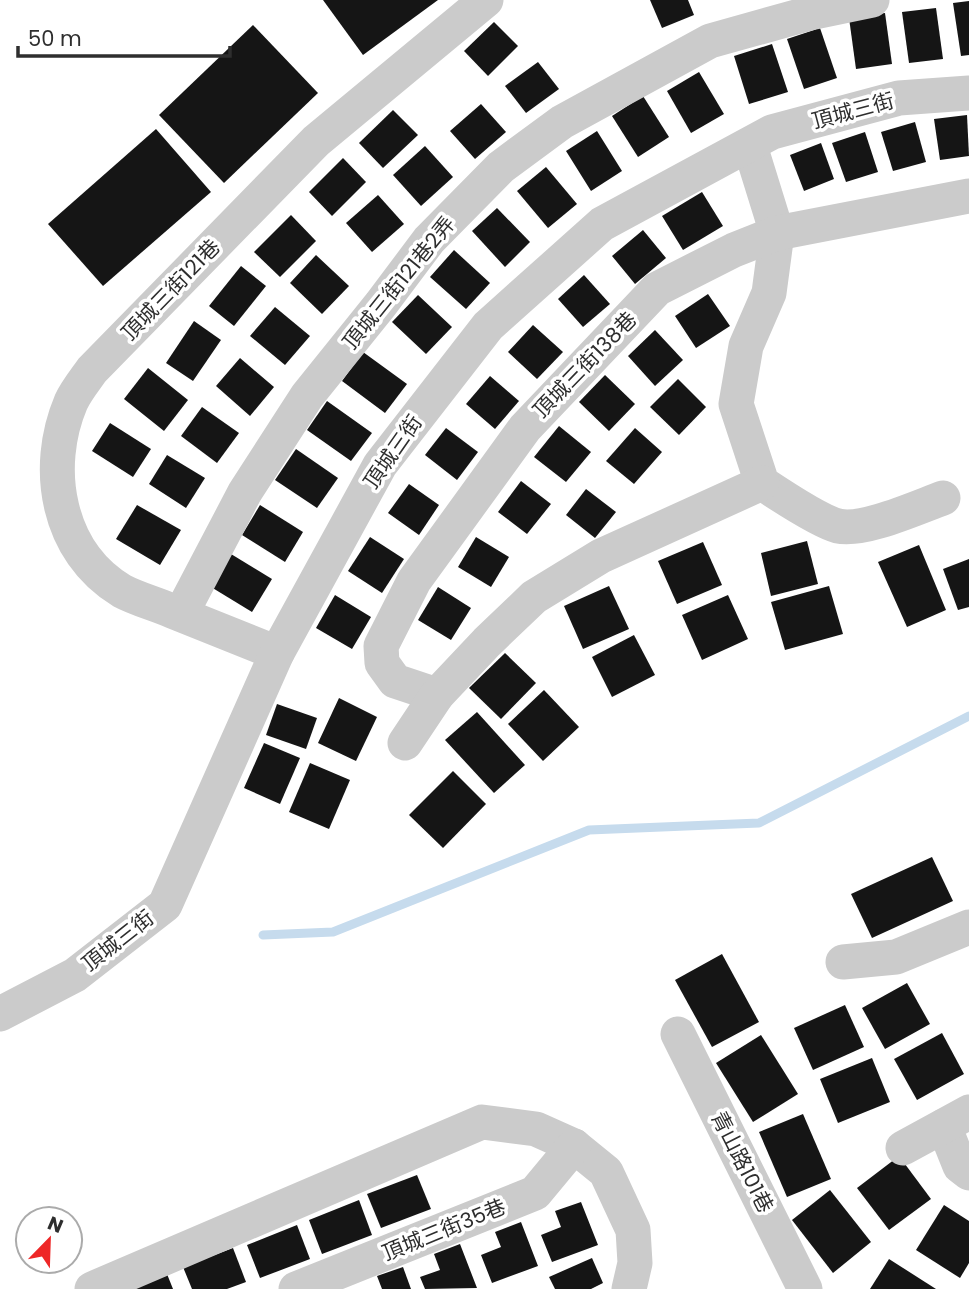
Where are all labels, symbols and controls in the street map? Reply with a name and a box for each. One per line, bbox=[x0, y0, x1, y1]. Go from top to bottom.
scale bar bbox=[18, 14, 229, 58]
text: 50 m bbox=[28, 24, 82, 53]
street label: 頂城三街 bbox=[809, 86, 897, 135]
street label: 頂城三街121巷2弄 bbox=[336, 210, 461, 355]
street label: 頂城三街121巷 bbox=[115, 233, 226, 347]
street label: 頂城三街138巷 bbox=[527, 305, 643, 424]
street label: 頂城三街 bbox=[357, 409, 429, 494]
street label: 頂城三街 bbox=[76, 903, 160, 978]
street label: 青山路101巷 bbox=[704, 1106, 780, 1218]
street label: 頂城三街35巷 bbox=[378, 1192, 510, 1267]
north arrow bbox=[14, 1205, 84, 1275]
text: N bbox=[44, 1210, 67, 1240]

